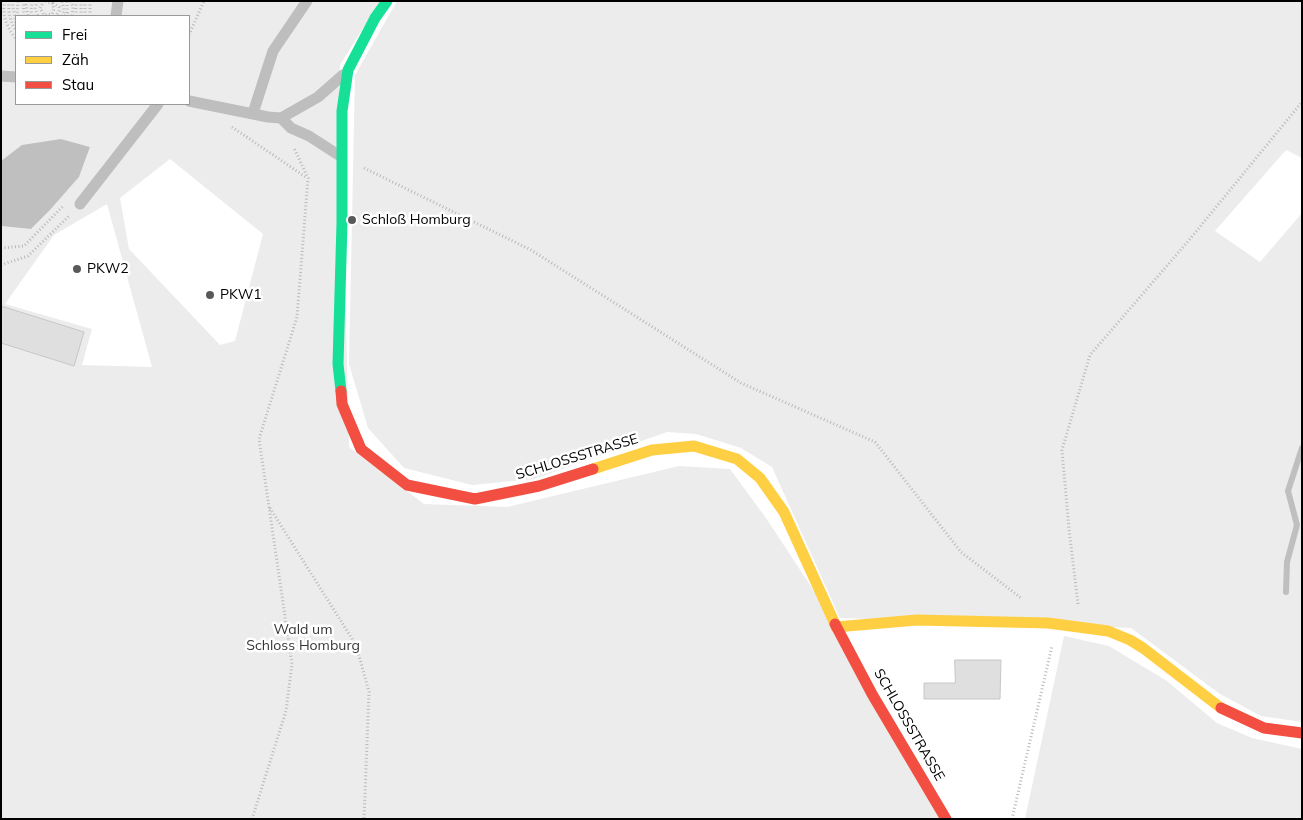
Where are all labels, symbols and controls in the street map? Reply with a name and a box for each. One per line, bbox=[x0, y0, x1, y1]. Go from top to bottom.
legend bbox=[15, 15, 190, 105]
text: Frei bbox=[62, 25, 87, 44]
text: Zäh bbox=[62, 50, 89, 69]
text: Stau bbox=[62, 75, 94, 94]
place label: Schloß Homburg bbox=[362, 212, 471, 228]
marker: Schloß Homburg bbox=[346, 214, 358, 226]
place label: PKW2 bbox=[87, 261, 129, 277]
marker: PKW2 bbox=[71, 263, 83, 275]
place label: PKW1 bbox=[220, 287, 262, 303]
marker: PKW1 bbox=[204, 289, 216, 301]
street label: SCHLOSSSTRASSE bbox=[514, 430, 640, 484]
park label: Wald um Schloss Homburg bbox=[246, 622, 360, 654]
street label: SCHLOSSSTRASSE bbox=[870, 666, 948, 784]

